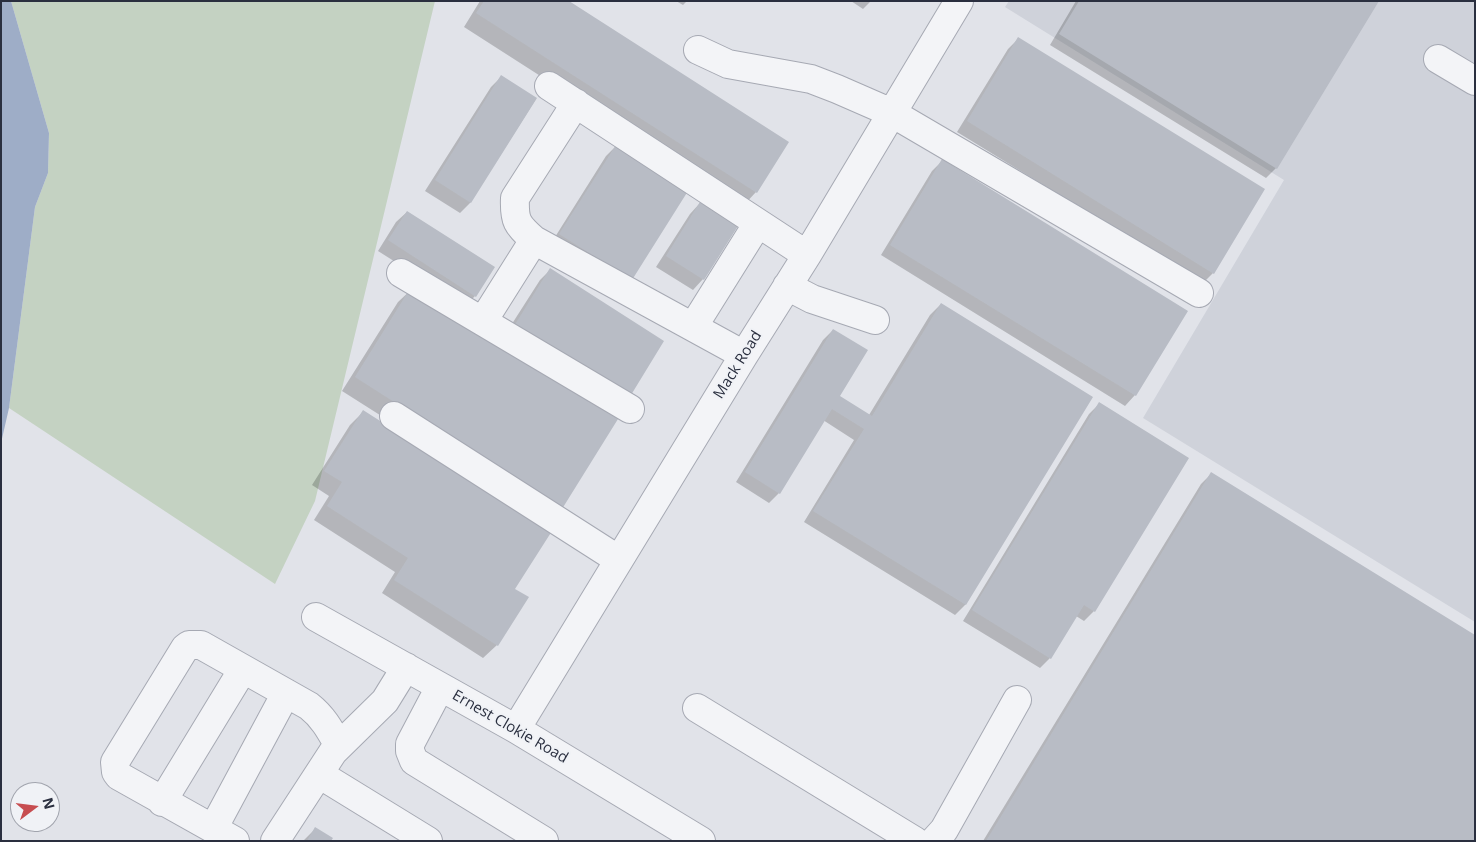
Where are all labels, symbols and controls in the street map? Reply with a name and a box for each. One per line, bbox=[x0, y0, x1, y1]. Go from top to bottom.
street label: Mack Road bbox=[710, 328, 766, 402]
street label: Ernest Clokie Road bbox=[449, 687, 571, 767]
north arrow bbox=[10, 782, 60, 832]
text: N bbox=[38, 795, 60, 811]

